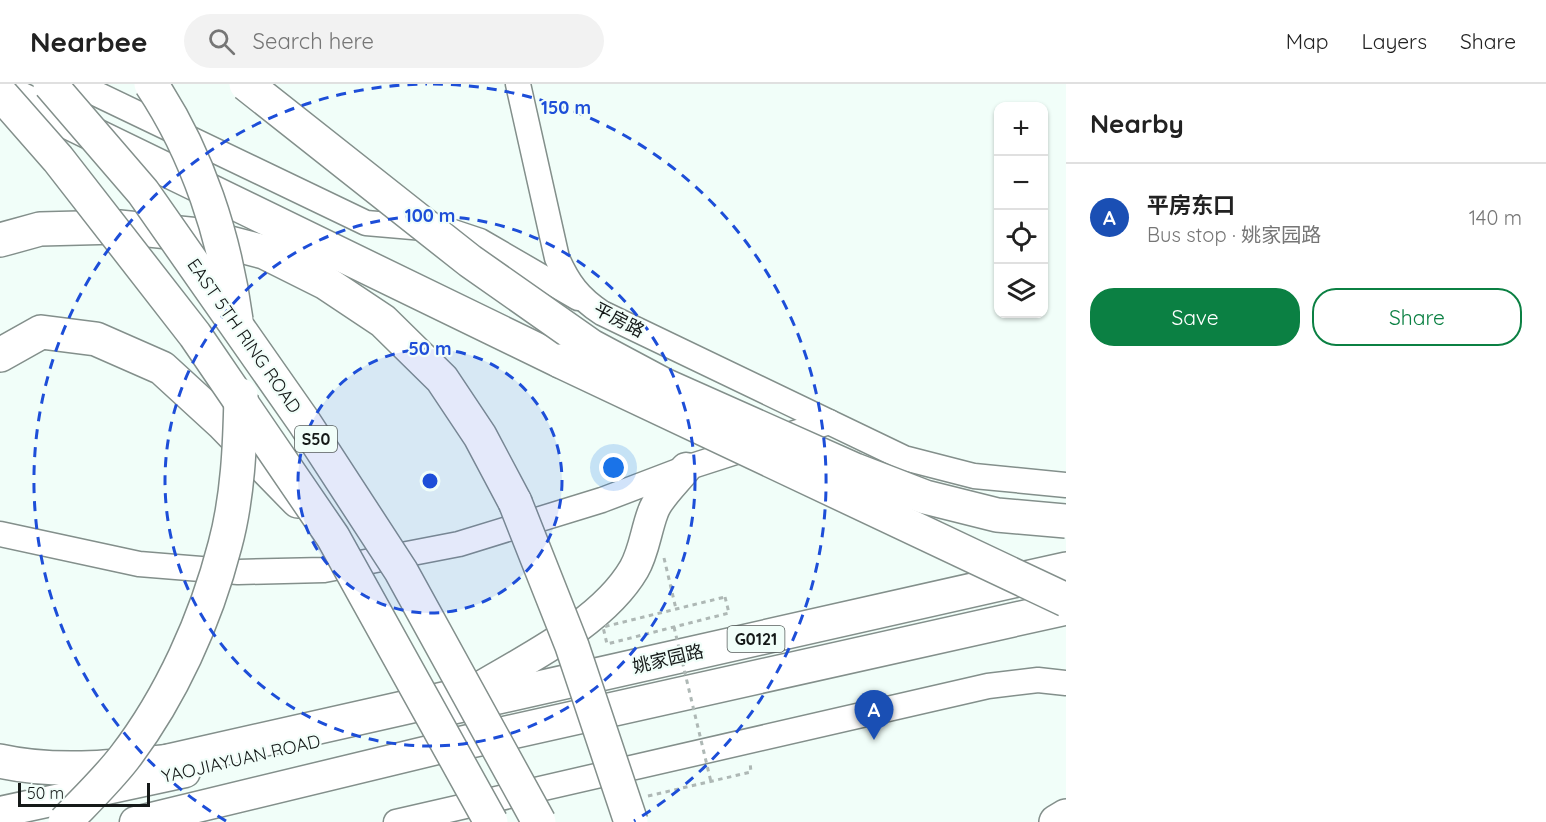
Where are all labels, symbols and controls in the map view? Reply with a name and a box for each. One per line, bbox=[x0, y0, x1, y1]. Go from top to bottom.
search box bbox=[184, 14, 604, 68]
text: Nearbee bbox=[30, 24, 148, 59]
icon: search bbox=[205, 25, 238, 58]
text: Search here bbox=[253, 27, 374, 55]
text: Map bbox=[1286, 28, 1329, 54]
text: Layers bbox=[1362, 28, 1427, 54]
text: Share bbox=[1460, 28, 1516, 54]
text: 150 m bbox=[541, 96, 591, 119]
map controls bbox=[994, 102, 1048, 318]
button: + bbox=[994, 102, 1048, 156]
text: Nearby bbox=[1090, 107, 1184, 140]
button: − bbox=[994, 156, 1048, 210]
text: 平房东口 bbox=[1147, 191, 1235, 219]
text: 100 m bbox=[405, 204, 455, 227]
text: A bbox=[1103, 205, 1116, 230]
text: 140 m bbox=[1469, 205, 1522, 230]
button: locate bbox=[994, 210, 1048, 264]
text: Bus stop · 姚家园路 bbox=[1147, 222, 1321, 247]
street label: EAST 5TH RING ROAD bbox=[182, 254, 307, 418]
button: layers bbox=[994, 264, 1048, 318]
button: Save bbox=[1090, 288, 1300, 346]
button: Share bbox=[1312, 288, 1522, 346]
street label: 平房路 bbox=[590, 297, 649, 342]
text: 50 m bbox=[408, 337, 452, 360]
road number: S50 bbox=[295, 426, 337, 452]
your location bbox=[599, 453, 628, 482]
centre of rings bbox=[420, 471, 440, 491]
road number: G0121 bbox=[728, 626, 784, 652]
street label: 姚家园路 bbox=[630, 639, 706, 678]
pin: A bbox=[854, 690, 894, 740]
street label: YAOJIAYUAN ROAD bbox=[159, 729, 323, 788]
scale bar bbox=[18, 780, 150, 808]
text: 50 m bbox=[27, 783, 64, 803]

